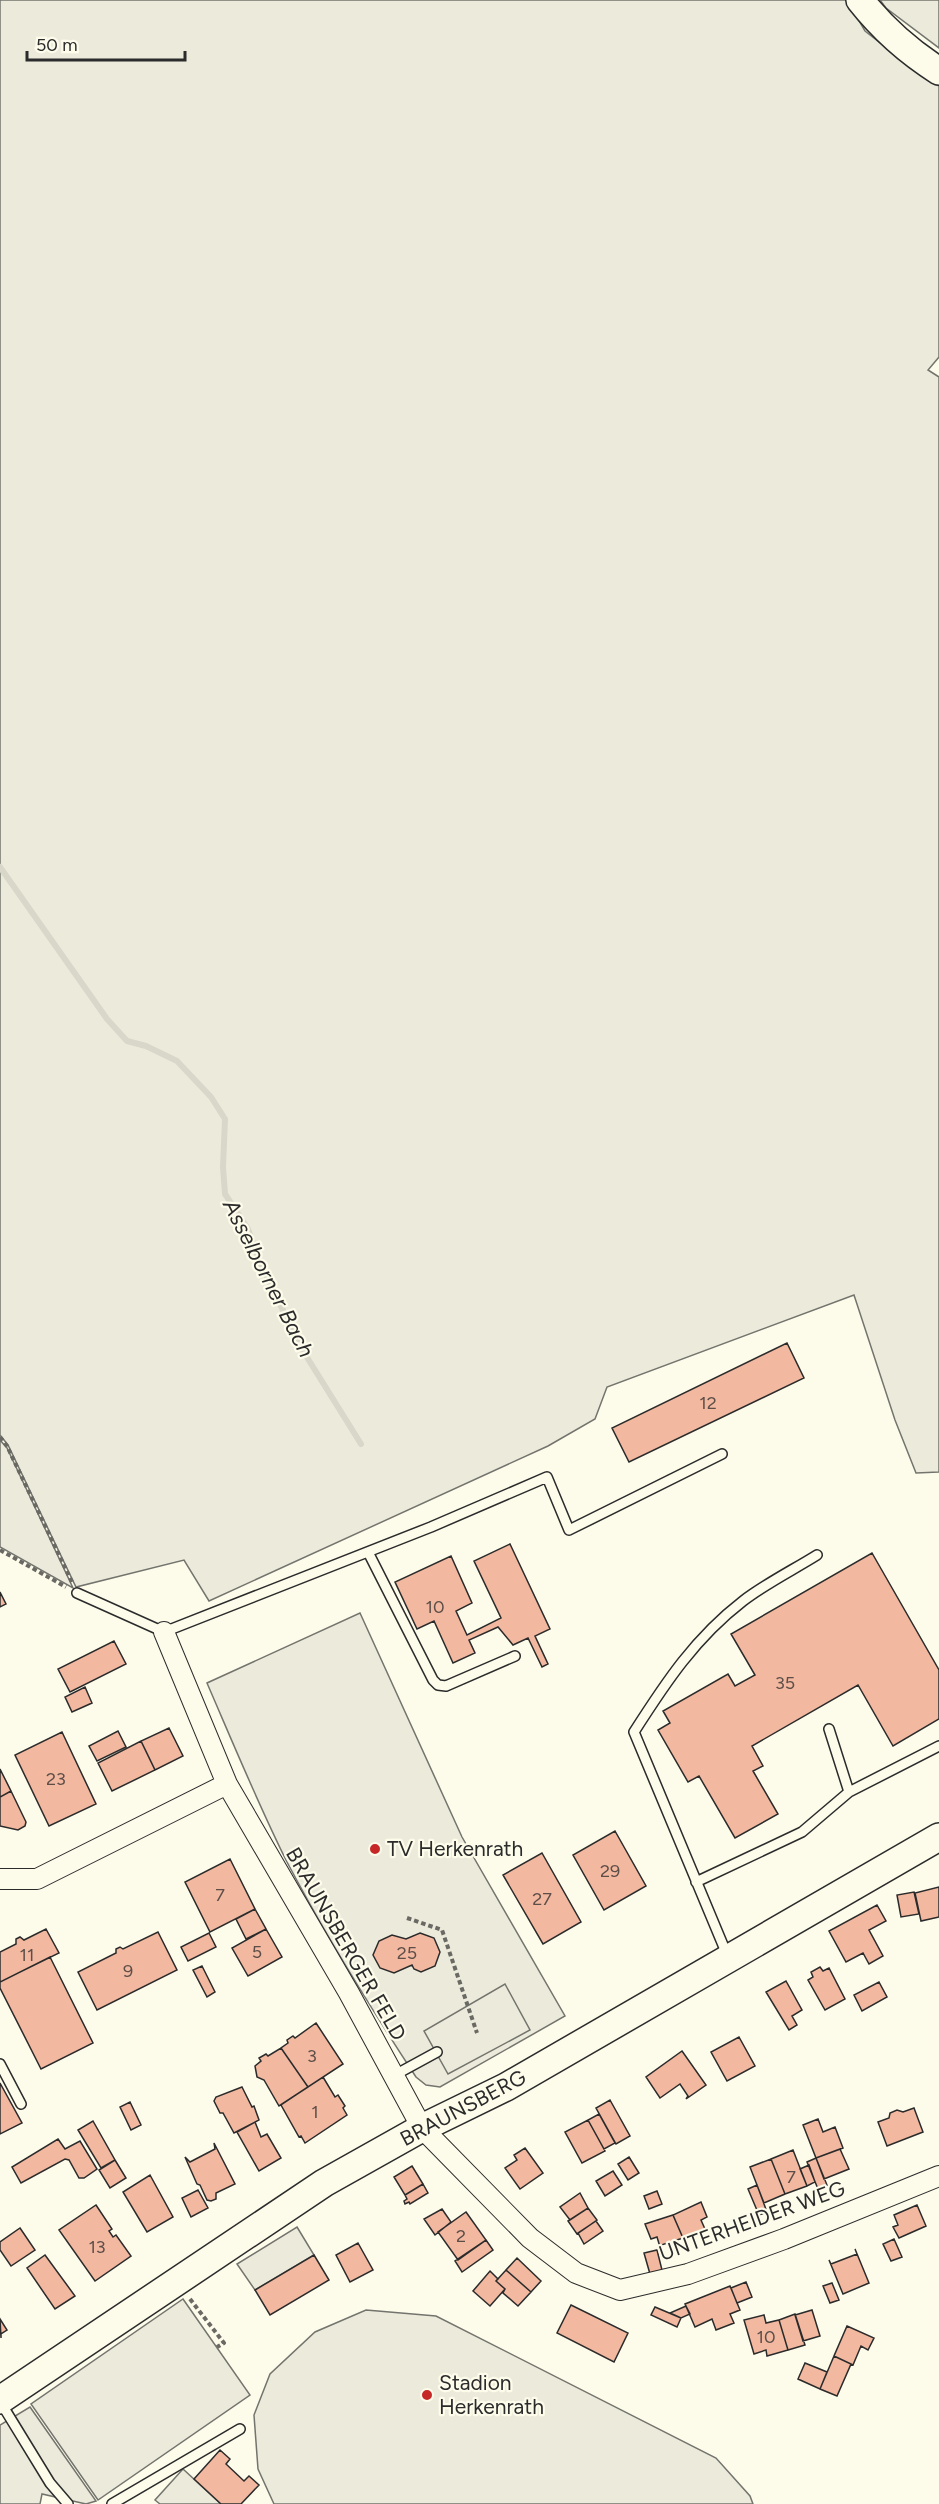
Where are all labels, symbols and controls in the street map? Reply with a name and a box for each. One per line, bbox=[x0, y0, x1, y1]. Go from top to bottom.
scale bar bbox=[27, 24, 184, 62]
text: 50 m bbox=[36, 34, 78, 56]
water label: Asselborner Bach bbox=[217, 1194, 320, 1362]
house number: 12 bbox=[699, 1392, 717, 1414]
house number: 10 bbox=[426, 1596, 444, 1618]
house number: 35 bbox=[775, 1672, 795, 1694]
house number: 23 bbox=[46, 1768, 66, 1790]
place label: TV Herkenrath bbox=[387, 1836, 523, 1861]
marker: TV Herkenrath bbox=[368, 1842, 382, 1856]
street label: BRAUNSBERGER FELD bbox=[281, 1843, 412, 2045]
house number: 29 bbox=[600, 1860, 620, 1882]
house number: 7 bbox=[215, 1884, 225, 1906]
house number: 27 bbox=[532, 1888, 552, 1910]
house number: 5 bbox=[252, 1941, 262, 1963]
house number: 25 bbox=[397, 1942, 417, 1964]
house number: 11 bbox=[20, 1944, 34, 1966]
house number: 9 bbox=[123, 1960, 133, 1982]
house number: 3 bbox=[307, 2045, 317, 2067]
street label: BRAUNSBERG bbox=[396, 2064, 530, 2151]
house number: 1 bbox=[311, 2101, 319, 2123]
house number: 7 bbox=[786, 2166, 796, 2188]
street label: UNTERHEIDER WEG bbox=[655, 2175, 848, 2266]
house number: 2 bbox=[456, 2225, 466, 2247]
house number: 13 bbox=[88, 2236, 106, 2258]
house number: 10 bbox=[757, 2326, 775, 2348]
place label: Stadion Herkenrath bbox=[439, 2370, 544, 2419]
marker: Stadion Herkenrath bbox=[420, 2388, 434, 2402]

